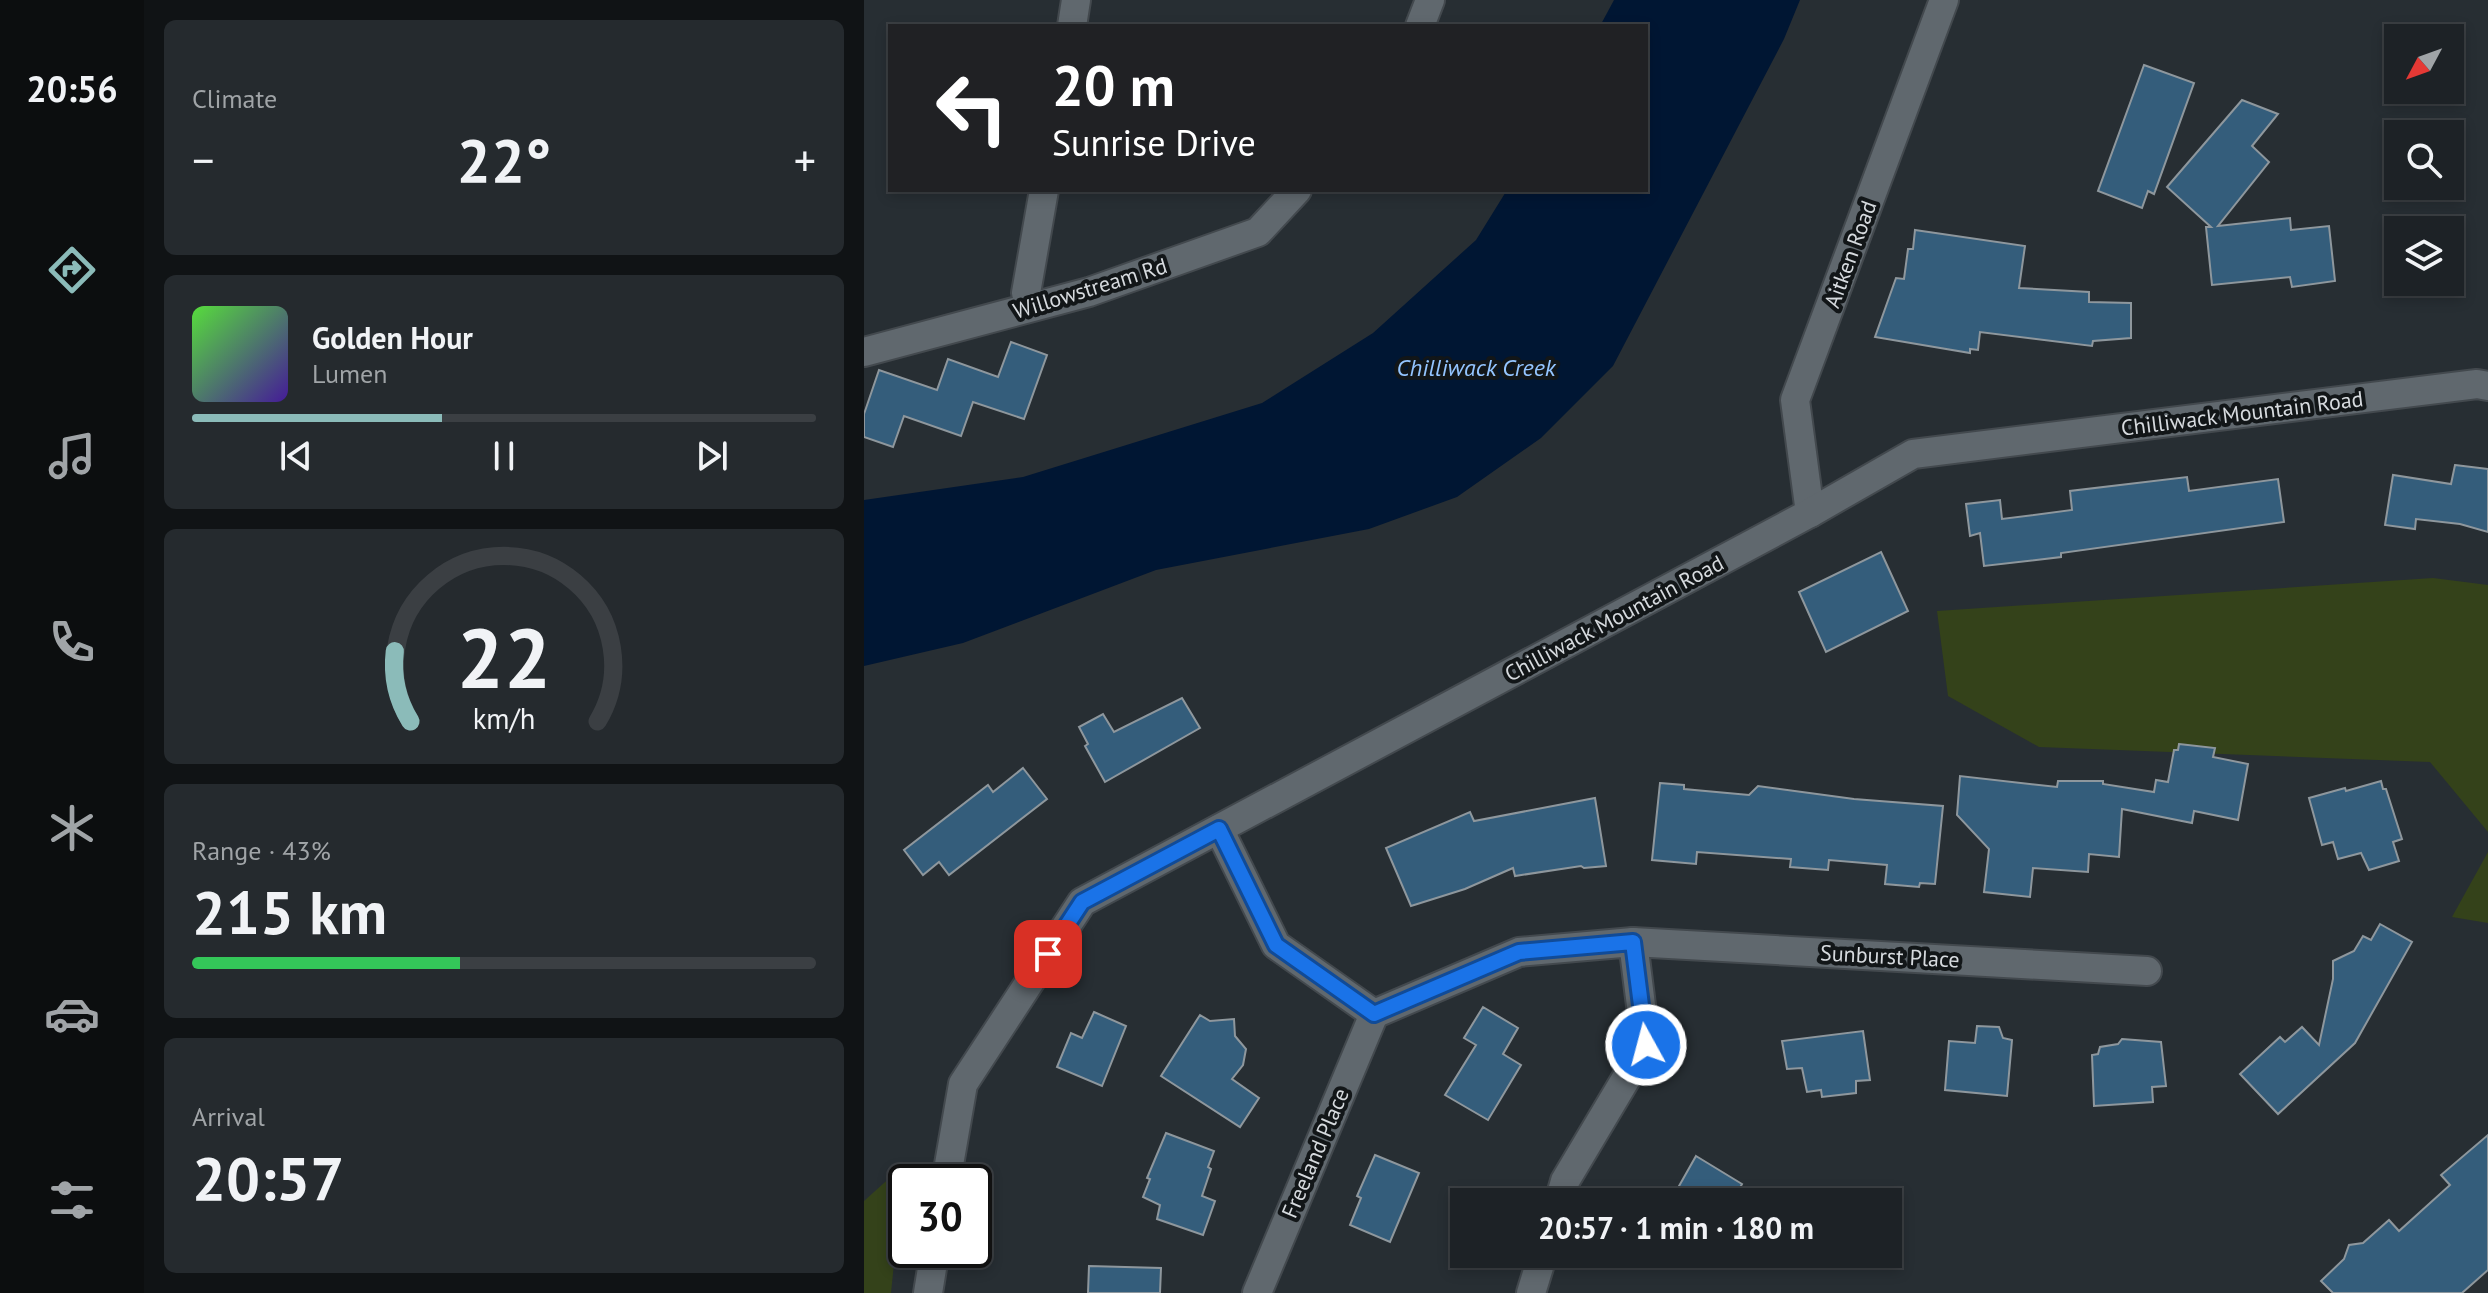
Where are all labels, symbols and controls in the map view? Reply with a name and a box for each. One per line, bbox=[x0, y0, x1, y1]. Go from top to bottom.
north arrow bbox=[2384, 24, 2464, 104]
map controls bbox=[2384, 24, 2464, 296]
text: 20 m bbox=[1052, 49, 1175, 121]
icon: left bbox=[920, 56, 1024, 160]
text: 20:56 bbox=[26, 65, 118, 112]
text: Climate bbox=[192, 82, 277, 115]
text: Sunrise Drive bbox=[1052, 119, 1256, 166]
button: search bbox=[2384, 120, 2464, 200]
text: 22° bbox=[457, 121, 551, 199]
text: − bbox=[192, 131, 214, 188]
text: + bbox=[794, 131, 816, 188]
street label: Aitken Road bbox=[1818, 197, 1882, 311]
button: layers bbox=[2384, 216, 2464, 296]
icon: directions bbox=[44, 242, 100, 298]
street label: Willowstream Rd bbox=[1010, 251, 1170, 325]
text: Golden Hour bbox=[312, 318, 473, 357]
water label: Chilliwack Creek bbox=[1396, 352, 1557, 383]
text: Lumen bbox=[312, 357, 387, 390]
street label: Chilliwack Mountain Road bbox=[2119, 384, 2365, 442]
icon: music bbox=[44, 428, 100, 484]
icon: previous bbox=[274, 434, 318, 478]
icon: pause bbox=[482, 434, 526, 478]
icon: next bbox=[690, 434, 734, 478]
street label: Chilliwack Mountain Road bbox=[1500, 548, 1728, 688]
text: 22 bbox=[457, 603, 551, 711]
icon: phone bbox=[44, 614, 100, 670]
text: km/h bbox=[473, 701, 535, 738]
icon: climate bbox=[44, 800, 100, 856]
text: Range · 43% bbox=[192, 834, 331, 867]
text: 215 km bbox=[192, 873, 387, 951]
pin bbox=[1014, 920, 1082, 988]
icon: arrive bbox=[1026, 932, 1070, 976]
street label: Sunburst Place bbox=[1820, 938, 1960, 974]
icon: car bbox=[44, 986, 100, 1042]
position arrow bbox=[1604, 1003, 1688, 1087]
street label: Freeland Place bbox=[1275, 1084, 1355, 1222]
text: Arrival bbox=[192, 1100, 265, 1133]
text: 20:57 bbox=[192, 1139, 344, 1217]
speed limit sign: 30 bbox=[888, 1164, 992, 1268]
icon: filters bbox=[44, 1172, 100, 1228]
text: 20:57 · 1 min · 180 m bbox=[1538, 1208, 1814, 1247]

